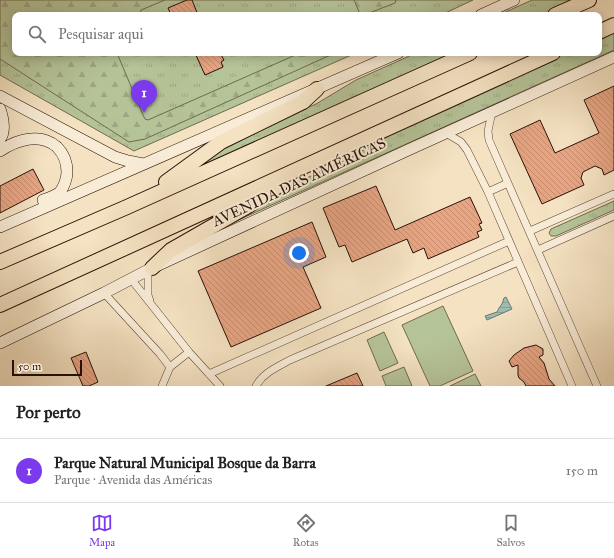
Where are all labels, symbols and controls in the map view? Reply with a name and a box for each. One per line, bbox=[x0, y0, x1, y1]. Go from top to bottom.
search box bbox=[12, 12, 602, 56]
icon: search bbox=[26, 23, 48, 45]
text: Pesquisar aqui bbox=[58, 25, 144, 43]
pin: 1 bbox=[131, 80, 157, 113]
street label: AVENIDA DAS AMÉRICAS bbox=[208, 133, 389, 231]
your location bbox=[289, 243, 309, 263]
scale bar bbox=[12, 358, 82, 377]
text: 50 m bbox=[18, 360, 41, 373]
text: Por perto bbox=[16, 402, 81, 423]
text: Parque Natural Municipal Bosque da Barra bbox=[54, 454, 316, 472]
text: 1 bbox=[26, 463, 32, 479]
text: 150 m bbox=[566, 463, 598, 479]
text: Parque · Avenida das Américas bbox=[54, 472, 212, 488]
tab: Mapa bbox=[89, 512, 115, 549]
tab: Rotas bbox=[293, 512, 319, 549]
tab: Salvos bbox=[496, 512, 525, 549]

